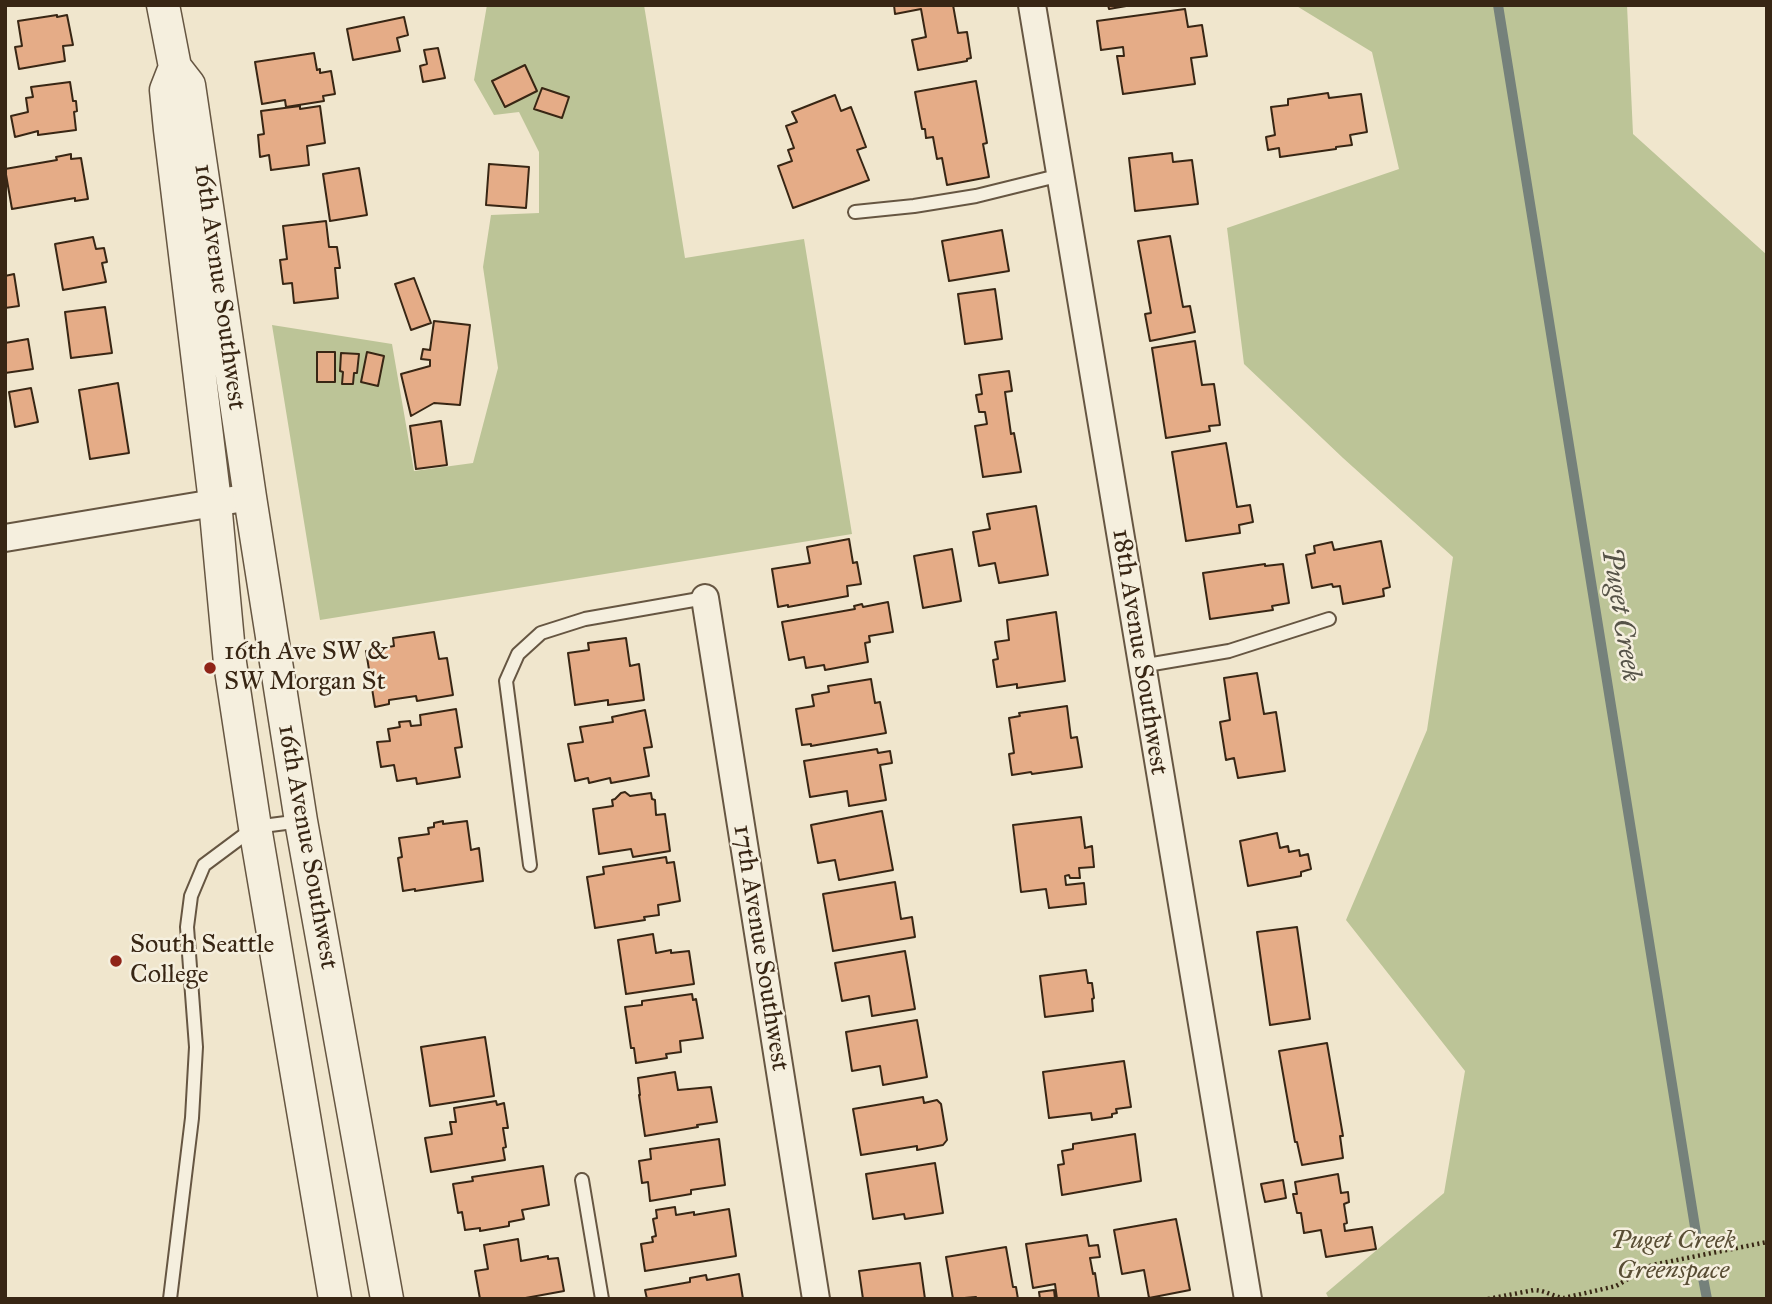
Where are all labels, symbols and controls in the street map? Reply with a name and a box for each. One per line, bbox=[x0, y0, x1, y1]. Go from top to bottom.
street label: 16th Avenue Southwest bbox=[186, 162, 252, 412]
street label: 18th Avenue Southwest bbox=[1104, 527, 1174, 777]
water label: Puget Creek bbox=[1593, 546, 1647, 684]
place label: 16th Ave SW & SW Morgan St bbox=[224, 637, 389, 698]
marker: 16th Ave SW & SW Morgan St bbox=[202, 660, 218, 676]
street label: 16th Avenue Southwest bbox=[270, 722, 344, 972]
street label: 17th Avenue Southwest bbox=[725, 823, 795, 1073]
place label: South Seattle College bbox=[130, 930, 274, 992]
marker: South Seattle College bbox=[108, 953, 124, 969]
park label: Puget Creek Greenspace bbox=[1610, 1226, 1736, 1288]

